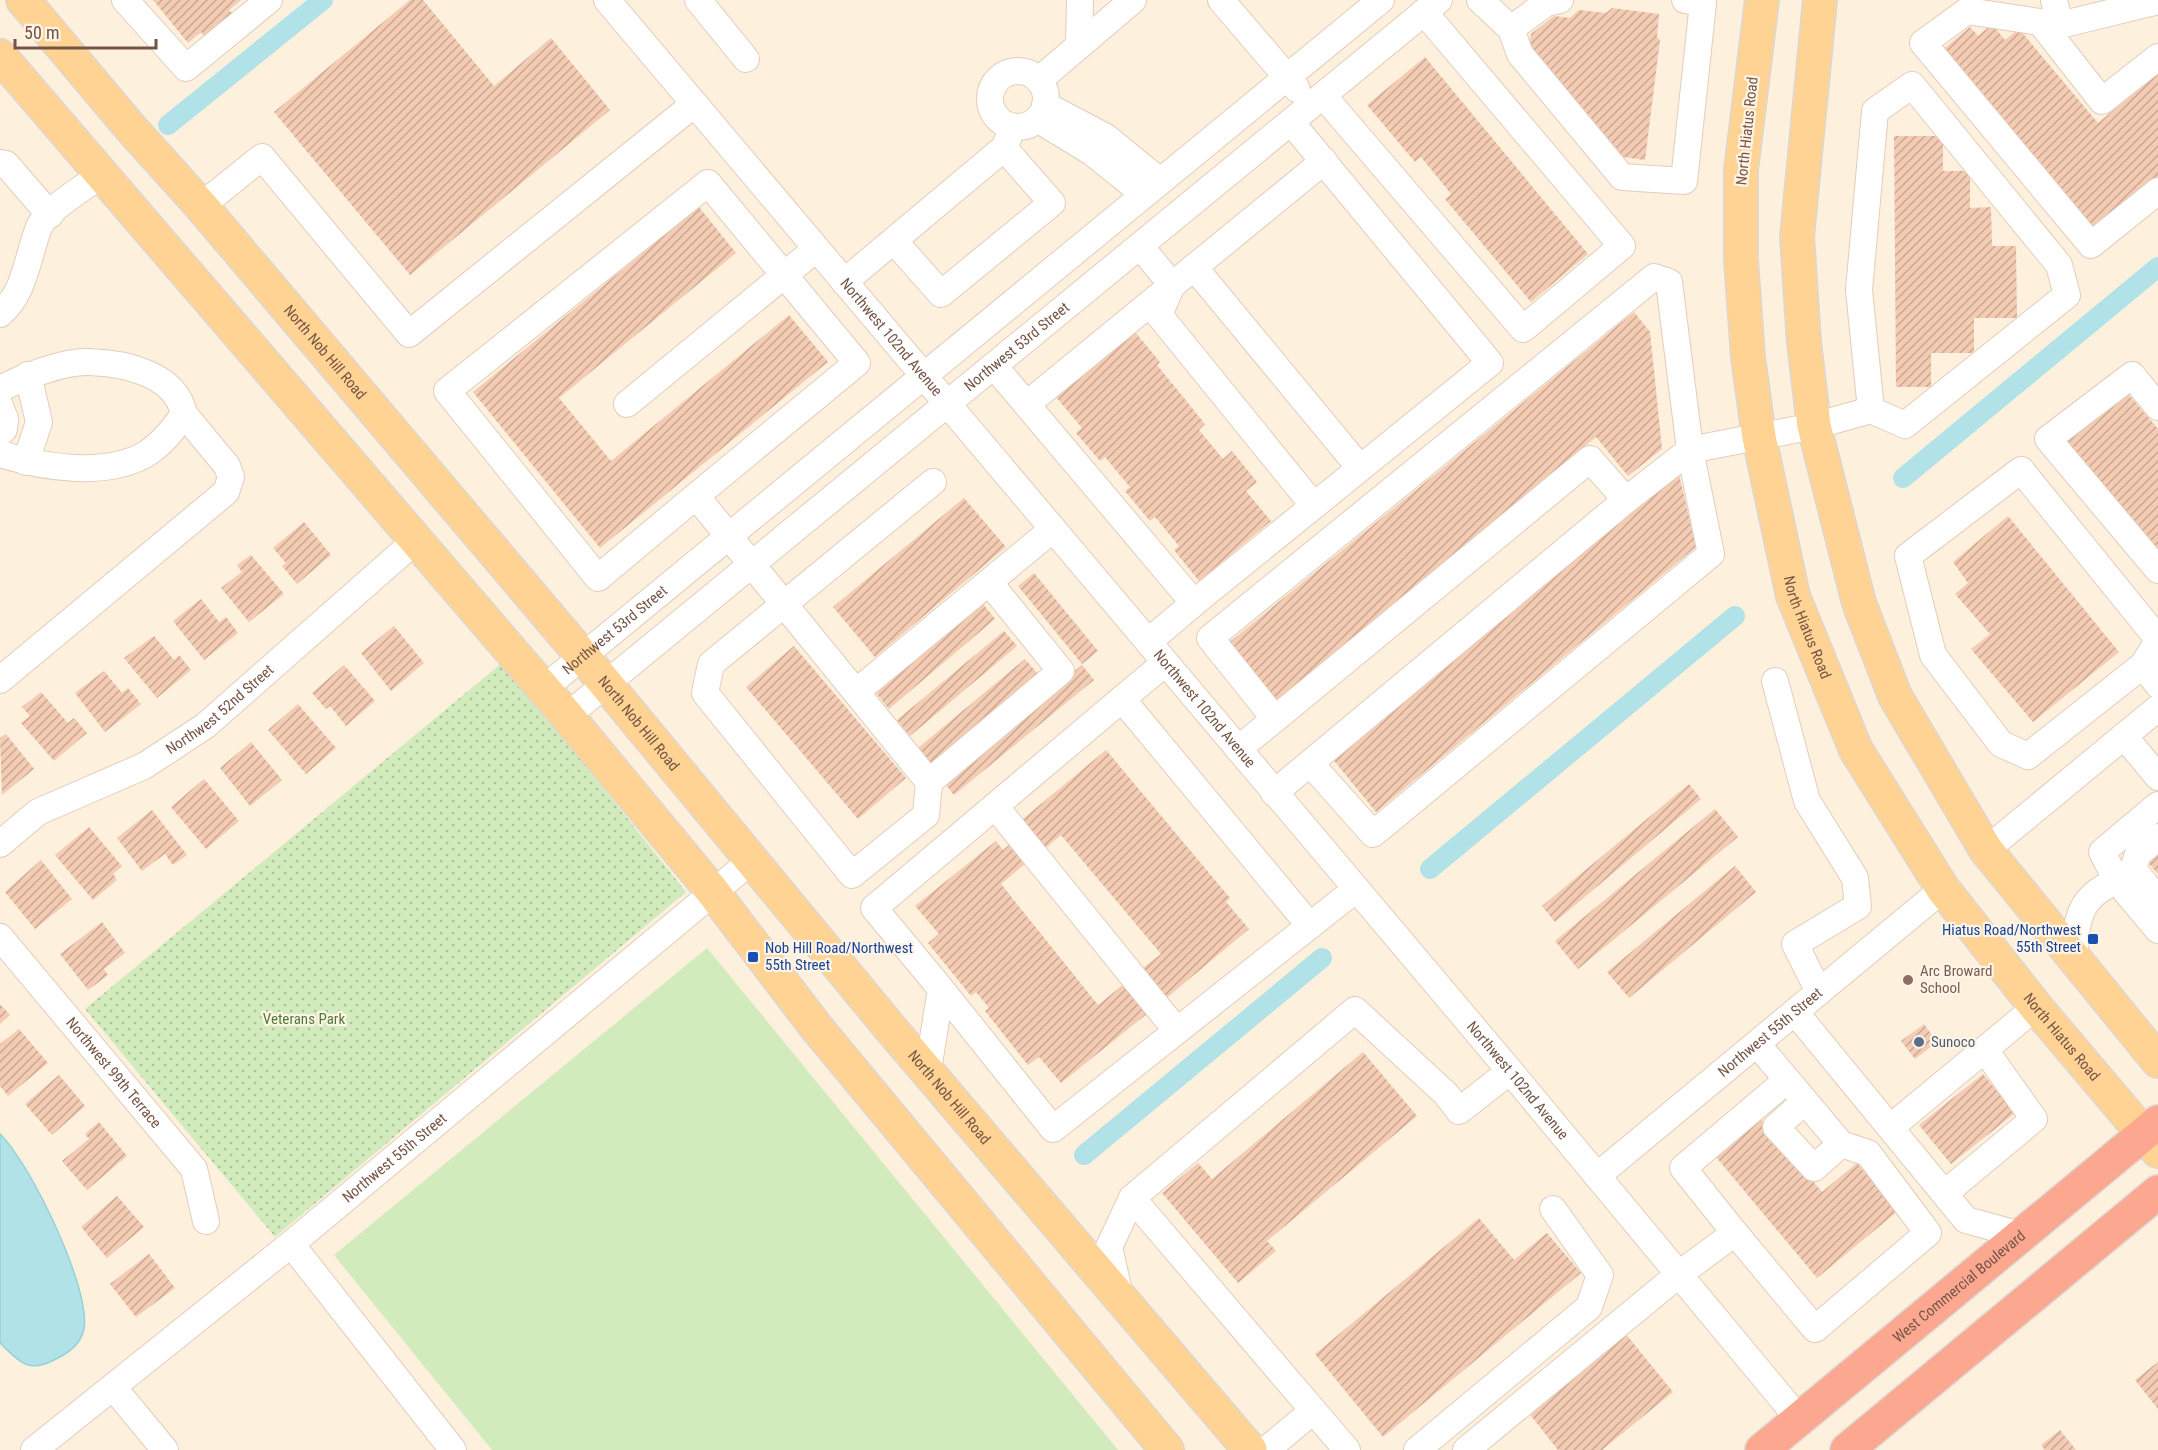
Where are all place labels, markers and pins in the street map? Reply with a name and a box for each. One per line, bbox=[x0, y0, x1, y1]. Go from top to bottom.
place label: Hiatus Road/Northwest 55th Street bbox=[1942, 921, 2081, 956]
marker: Hiatus Road/Northwest 55th Street bbox=[2086, 932, 2100, 946]
place label: Nob Hill Road/Northwest 55th Street bbox=[765, 939, 913, 974]
marker: Nob Hill Road/Northwest 55th Street bbox=[746, 950, 760, 964]
place label: Arc Broward School bbox=[1920, 962, 1992, 997]
marker: Arc Broward School bbox=[1901, 973, 1915, 987]
place label: Sunoco bbox=[1931, 1033, 1975, 1051]
marker: Sunoco bbox=[1912, 1035, 1926, 1049]

